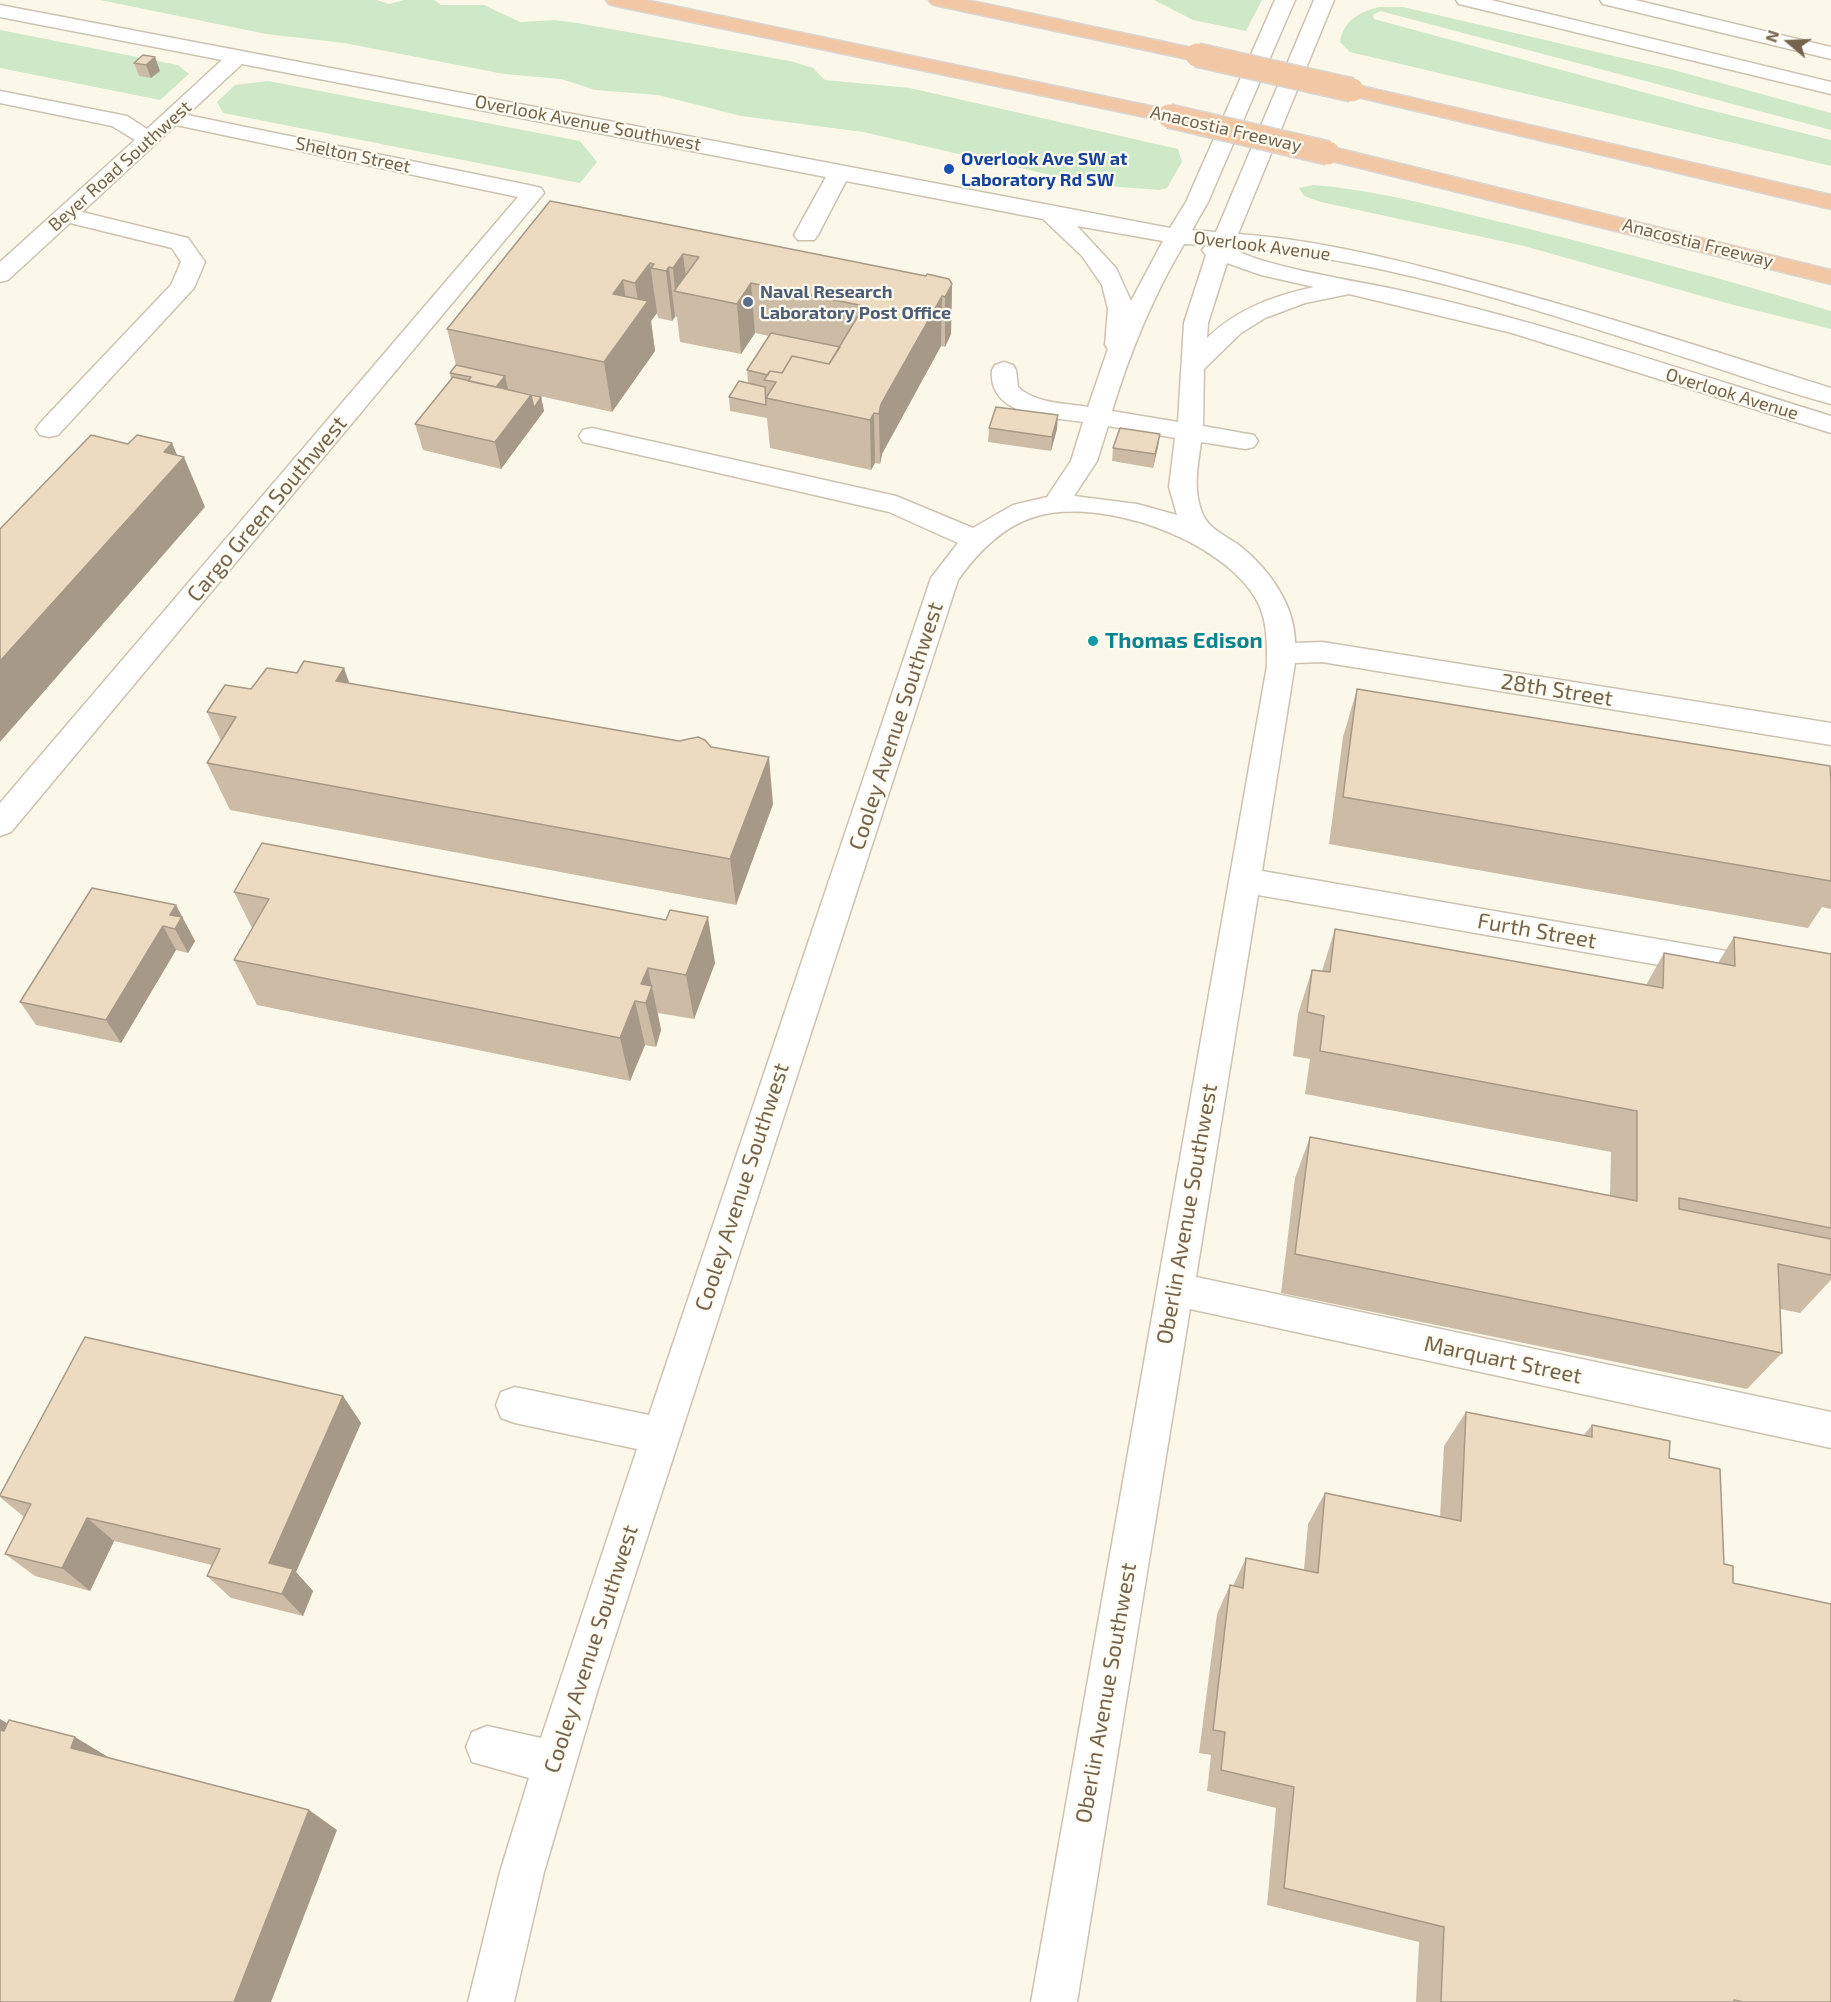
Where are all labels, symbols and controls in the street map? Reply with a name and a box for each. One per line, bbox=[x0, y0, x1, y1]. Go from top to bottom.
north arrow bbox=[1759, 12, 1819, 72]
text: N bbox=[1761, 27, 1782, 45]
street label: Overlook Avenue Southwest bbox=[473, 90, 703, 156]
street label: Beyer Road Southwest bbox=[44, 96, 196, 236]
street label: Anacostia Freeway bbox=[1148, 101, 1304, 157]
street label: Shelton Street bbox=[294, 132, 412, 178]
place label: Overlook Ave SW at Laboratory Rd SW bbox=[961, 148, 1127, 190]
marker: Overlook Ave SW at Laboratory Rd SW bbox=[942, 162, 956, 176]
street label: Anacostia Freeway bbox=[1620, 214, 1776, 272]
street label: Overlook Avenue bbox=[1192, 227, 1332, 265]
place label: Naval Research Laboratory Post Office bbox=[760, 281, 951, 324]
marker: Naval Research Laboratory Post Office bbox=[741, 295, 755, 309]
street label: Overlook Avenue bbox=[1663, 364, 1801, 424]
street label: Cargo Green Southwest bbox=[181, 411, 353, 607]
street label: Cooley Avenue Southwest bbox=[843, 599, 949, 853]
place label: Thomas Edison bbox=[1105, 628, 1263, 654]
marker: Thomas Edison bbox=[1086, 634, 1100, 648]
street label: 28th Street bbox=[1499, 668, 1615, 712]
street label: Furth Street bbox=[1476, 908, 1598, 954]
street label: Cooley Avenue Southwest bbox=[689, 1060, 795, 1314]
street label: Oberlin Avenue Southwest bbox=[1151, 1082, 1223, 1346]
street label: Marquart Street bbox=[1422, 1330, 1584, 1390]
street label: Cooley Avenue Southwest bbox=[538, 1522, 644, 1776]
street label: Oberlin Avenue Southwest bbox=[1070, 1561, 1142, 1825]

